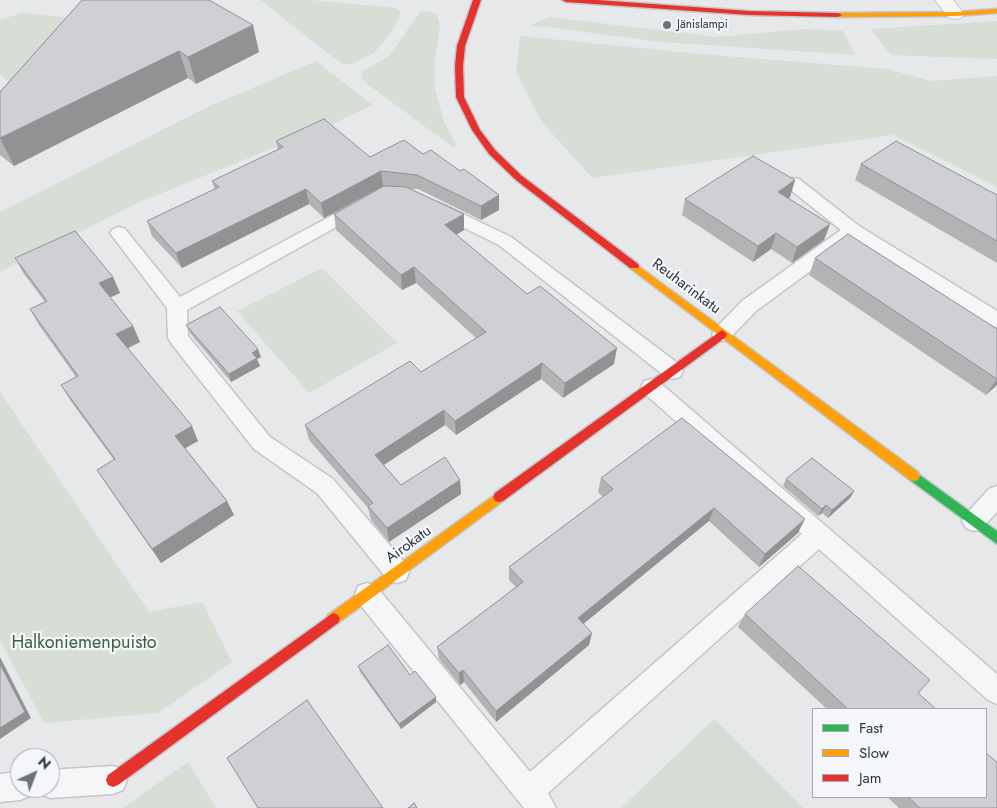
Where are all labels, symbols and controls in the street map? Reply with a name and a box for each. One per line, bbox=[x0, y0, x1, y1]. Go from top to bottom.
place label: Jänislampi bbox=[677, 18, 728, 32]
marker: Jänislampi bbox=[661, 19, 673, 31]
street label: Reuharinkatu bbox=[648, 255, 724, 319]
street label: Airokatu bbox=[383, 522, 435, 568]
park label: Halkoniemenpuisto bbox=[11, 633, 157, 655]
legend bbox=[812, 708, 987, 798]
text: Fast bbox=[859, 717, 883, 739]
text: Slow bbox=[859, 742, 889, 764]
north arrow bbox=[10, 748, 60, 798]
text: N bbox=[34, 752, 55, 774]
text: Jam bbox=[859, 767, 882, 789]

